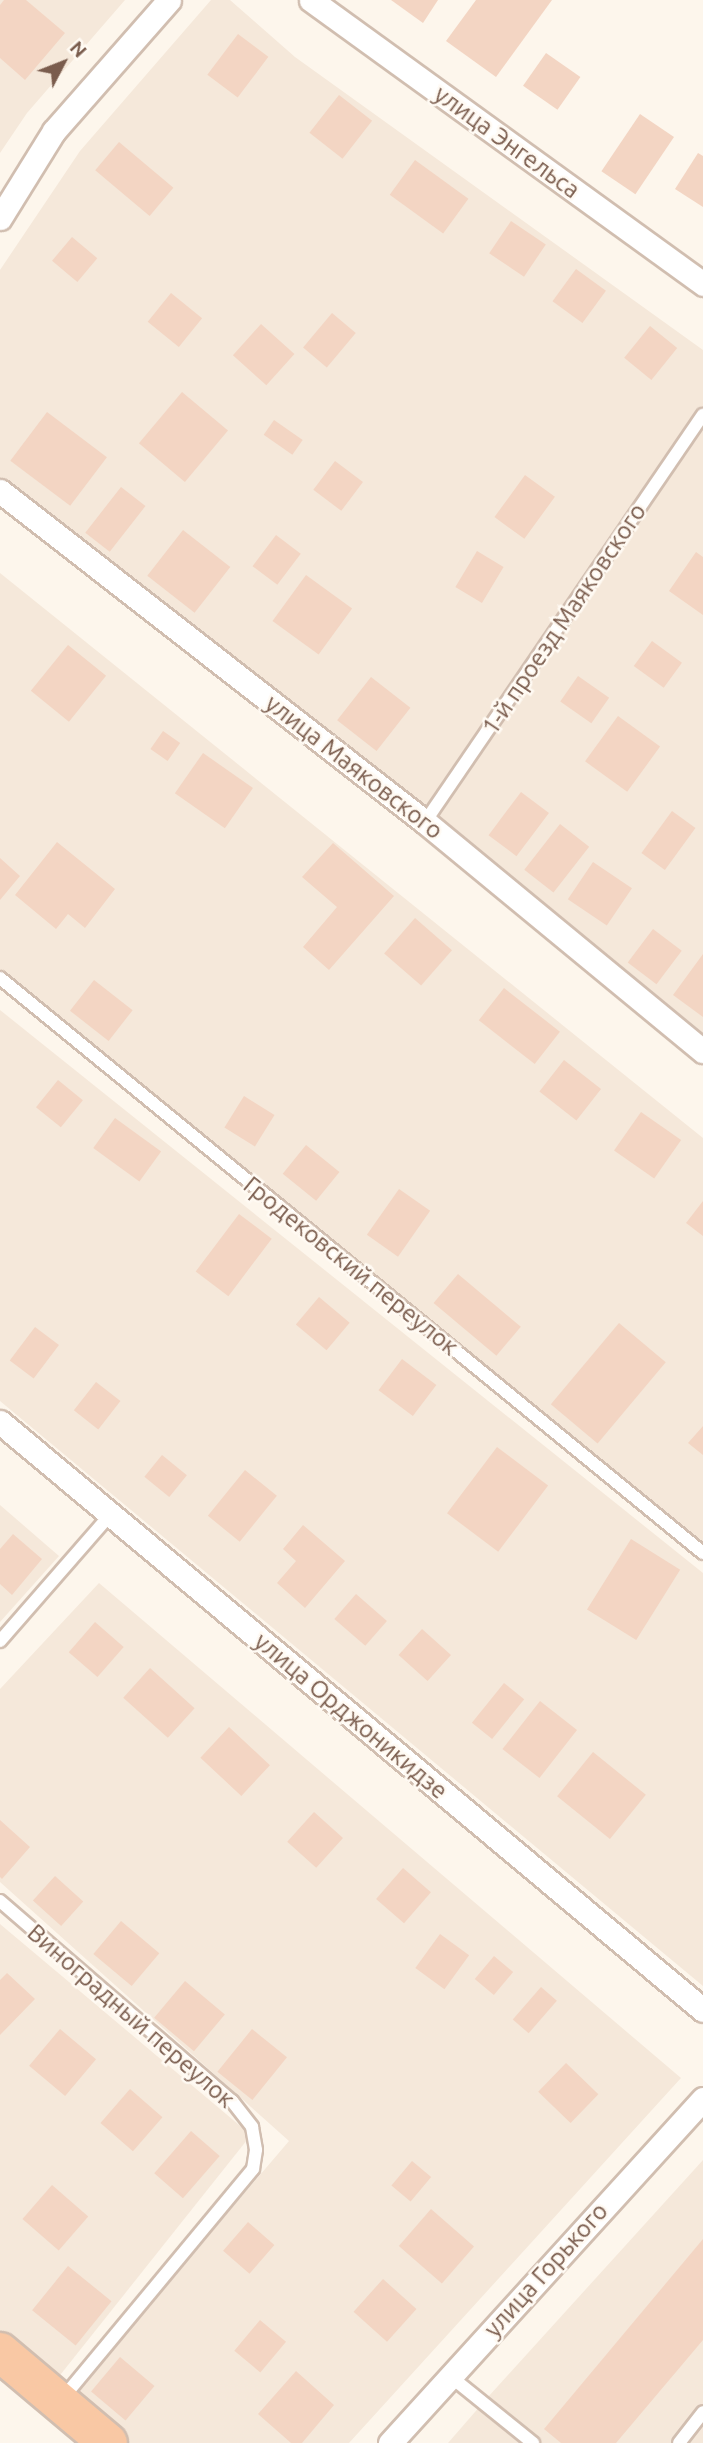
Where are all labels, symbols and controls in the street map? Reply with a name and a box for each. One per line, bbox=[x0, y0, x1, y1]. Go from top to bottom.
north arrow bbox=[28, 28, 98, 98]
text: N bbox=[66, 36, 92, 62]
street label: улица Энгельса bbox=[429, 80, 585, 204]
street label: 1-й проезд Маяковского bbox=[476, 498, 652, 740]
street label: улица Маяковского bbox=[260, 689, 448, 845]
street label: Гродековский переулок bbox=[238, 1171, 464, 1361]
street label: улица Орджоникидзе bbox=[249, 1627, 453, 1805]
street label: Виноградный переулок bbox=[22, 1918, 240, 2114]
street label: улица Горького bbox=[478, 2197, 614, 2343]

